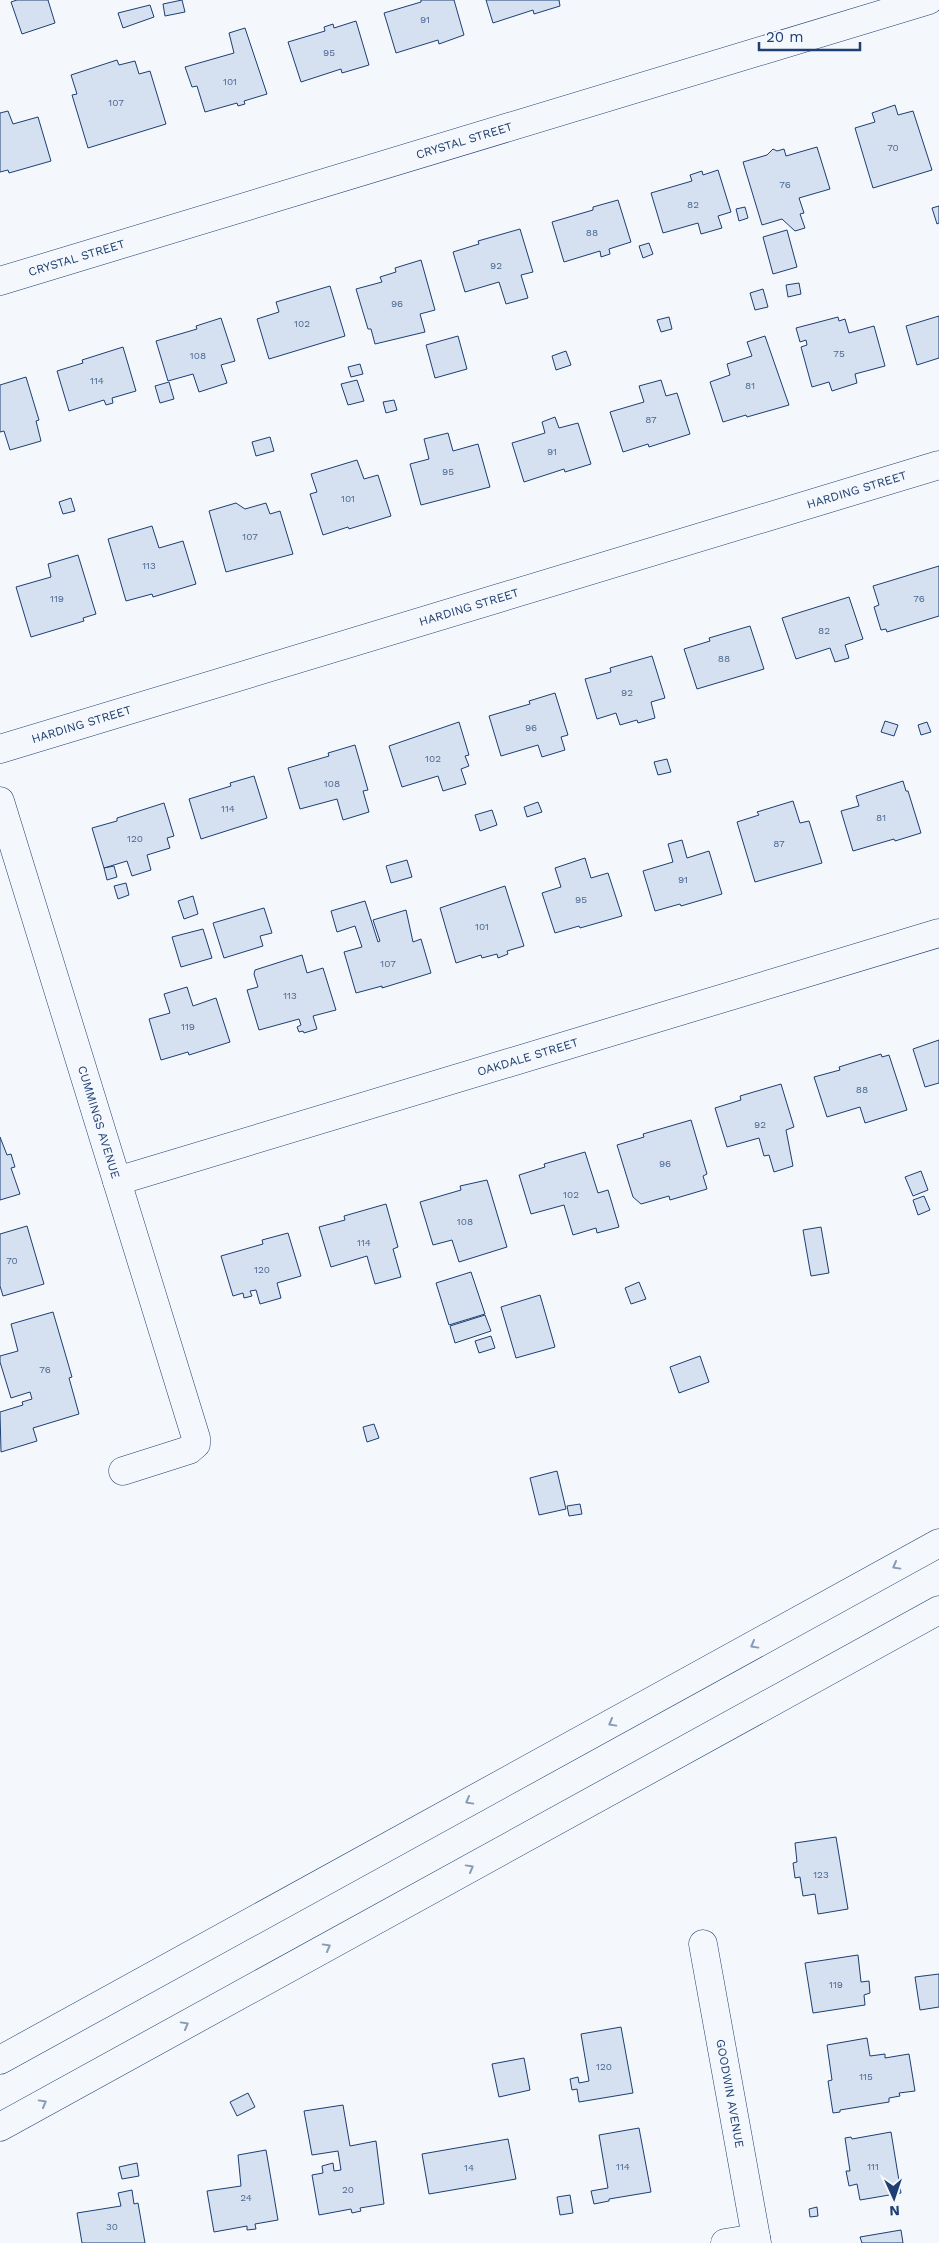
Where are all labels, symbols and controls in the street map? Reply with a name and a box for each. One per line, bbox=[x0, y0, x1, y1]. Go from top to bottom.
house number: 91 bbox=[420, 14, 430, 25]
scale bar bbox=[759, 20, 860, 52]
text: 20 m bbox=[766, 28, 804, 46]
house number: 95 bbox=[323, 47, 335, 58]
house number: 101 bbox=[223, 76, 237, 87]
house number: 107 bbox=[108, 97, 124, 108]
street label: CRYSTAL STREET bbox=[414, 119, 514, 162]
house number: 70 bbox=[887, 142, 899, 153]
house number: 76 bbox=[779, 179, 791, 190]
house number: 82 bbox=[687, 199, 699, 210]
house number: 88 bbox=[586, 227, 598, 238]
street label: CRYSTAL STREET bbox=[27, 237, 127, 279]
house number: 92 bbox=[490, 260, 502, 271]
house number: 96 bbox=[391, 298, 403, 309]
house number: 102 bbox=[294, 318, 310, 329]
house number: 75 bbox=[833, 348, 845, 359]
house number: 108 bbox=[190, 350, 206, 361]
house number: 114 bbox=[90, 375, 104, 386]
house number: 81 bbox=[745, 380, 755, 391]
house number: 87 bbox=[645, 414, 657, 425]
house number: 91 bbox=[547, 446, 557, 457]
house number: 95 bbox=[442, 466, 454, 477]
street label: HARDING STREET bbox=[805, 468, 908, 512]
house number: 101 bbox=[341, 493, 355, 504]
house number: 107 bbox=[242, 531, 258, 542]
house number: 113 bbox=[142, 560, 156, 571]
street label: HARDING STREET bbox=[417, 585, 521, 629]
house number: 119 bbox=[50, 593, 64, 604]
house number: 76 bbox=[913, 593, 925, 604]
house number: 82 bbox=[818, 625, 830, 636]
house number: 88 bbox=[718, 653, 730, 664]
house number: 92 bbox=[621, 687, 633, 698]
street label: HARDING STREET bbox=[30, 703, 133, 746]
house number: 96 bbox=[525, 722, 537, 733]
house number: 102 bbox=[425, 753, 441, 764]
house number: 108 bbox=[324, 778, 340, 789]
house number: 114 bbox=[221, 803, 235, 814]
house number: 81 bbox=[876, 812, 886, 823]
house number: 120 bbox=[127, 833, 143, 844]
house number: 87 bbox=[773, 838, 785, 849]
house number: 91 bbox=[678, 874, 688, 885]
house number: 95 bbox=[575, 894, 587, 905]
house number: 101 bbox=[475, 921, 489, 932]
house number: 107 bbox=[380, 958, 396, 969]
house number: 113 bbox=[283, 990, 297, 1001]
house number: 119 bbox=[181, 1021, 195, 1032]
street label: OAKDALE STREET bbox=[475, 1035, 580, 1079]
street label: CUMMINGS AVENUE bbox=[75, 1064, 123, 1181]
house number: 88 bbox=[856, 1084, 868, 1095]
house number: 92 bbox=[754, 1119, 766, 1130]
house number: 96 bbox=[659, 1158, 671, 1169]
house number: 102 bbox=[563, 1189, 579, 1200]
house number: 108 bbox=[457, 1216, 473, 1227]
house number: 114 bbox=[357, 1237, 371, 1248]
house number: 70 bbox=[6, 1255, 18, 1266]
house number: 120 bbox=[254, 1264, 270, 1275]
house number: 76 bbox=[39, 1364, 51, 1375]
one-way arrow bbox=[893, 1560, 902, 1570]
one-way arrow bbox=[750, 1639, 759, 1649]
one-way arrow bbox=[608, 1717, 617, 1727]
one-way arrow bbox=[466, 1795, 475, 1805]
one-way arrow bbox=[464, 1864, 473, 1874]
house number: 123 bbox=[813, 1869, 829, 1880]
one-way arrow bbox=[322, 1943, 331, 1953]
house number: 119 bbox=[829, 1979, 843, 1990]
one-way arrow bbox=[180, 2021, 189, 2031]
street label: GOODWIN AVENUE bbox=[713, 2038, 747, 2149]
house number: 120 bbox=[596, 2061, 612, 2072]
house number: 115 bbox=[859, 2071, 873, 2082]
one-way arrow bbox=[37, 2099, 46, 2109]
house number: 114 bbox=[616, 2161, 630, 2172]
house number: 111 bbox=[867, 2161, 879, 2172]
house number: 14 bbox=[464, 2162, 474, 2173]
north arrow bbox=[869, 2173, 919, 2223]
house number: 20 bbox=[342, 2184, 354, 2195]
house number: 24 bbox=[240, 2192, 252, 2203]
text: N bbox=[889, 2203, 900, 2219]
house number: 30 bbox=[106, 2221, 118, 2232]

